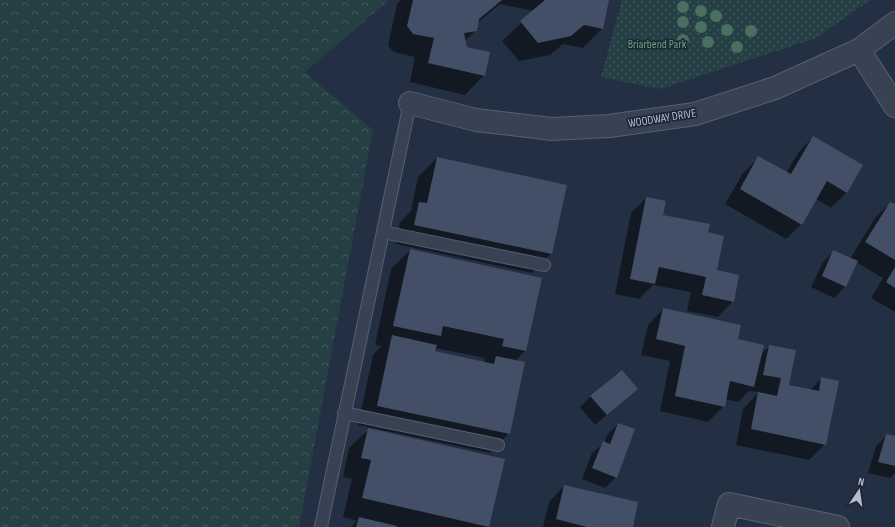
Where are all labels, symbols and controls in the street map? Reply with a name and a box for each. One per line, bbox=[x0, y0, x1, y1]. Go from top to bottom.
park label: Briarbend Park bbox=[628, 37, 687, 52]
street label: WOODWAY DRIVE bbox=[627, 106, 697, 131]
north arrow bbox=[839, 471, 879, 511]
text: N bbox=[857, 475, 866, 489]

